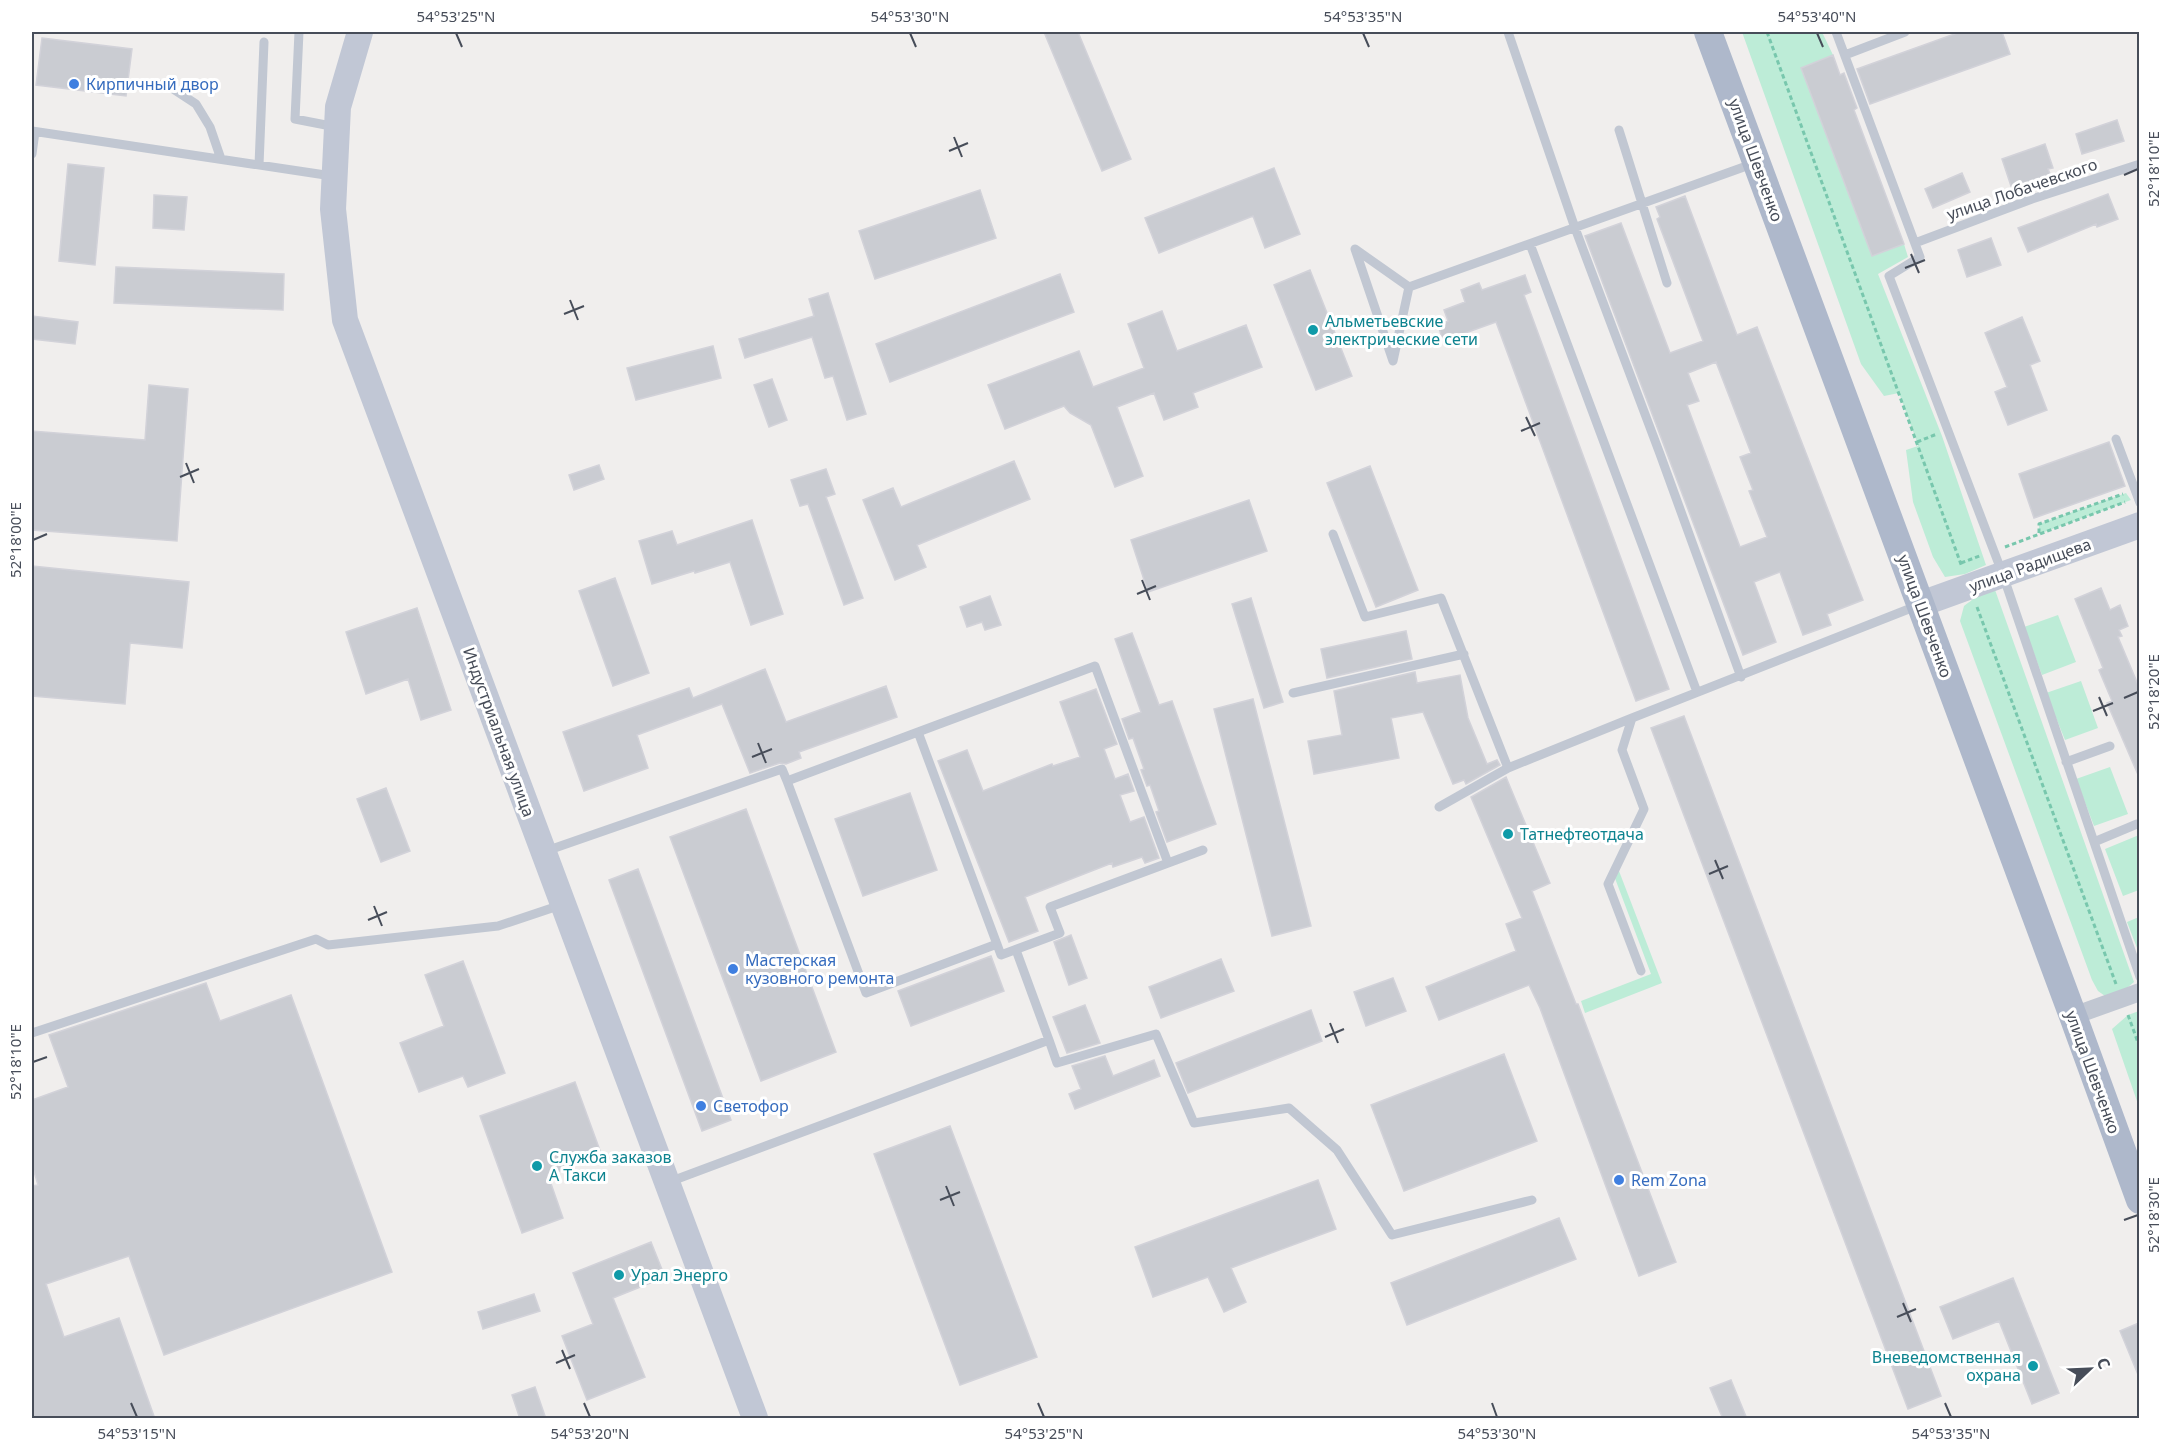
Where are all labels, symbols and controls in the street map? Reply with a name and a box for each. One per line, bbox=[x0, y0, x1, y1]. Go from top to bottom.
text: 54°53'25"N bbox=[417, 6, 495, 26]
text: 54°53'30"N bbox=[871, 6, 949, 26]
text: 54°53'35"N bbox=[1324, 6, 1402, 26]
text: 54°53'40"N bbox=[1778, 6, 1856, 26]
place label: Кирпичный двор bbox=[86, 73, 219, 95]
marker: Кирпичный двор bbox=[67, 77, 81, 91]
street label: улица Шевченко bbox=[1723, 95, 1789, 225]
text: 52°18'10"E bbox=[2143, 131, 2163, 207]
street label: улица Лобачевского bbox=[1944, 153, 2100, 225]
place label: Альметьевские электрические сети bbox=[1325, 310, 1478, 350]
marker: Альметьевские электрические сети bbox=[1306, 323, 1320, 337]
text: 52°18'00"E bbox=[5, 502, 25, 578]
street label: улица Радищева bbox=[1966, 533, 2094, 597]
street label: улица Шевченко bbox=[1892, 551, 1958, 681]
street label: Индустриальная улица bbox=[458, 644, 540, 820]
text: 52°18'20"E bbox=[2143, 654, 2163, 730]
place label: Татнефтеотдача bbox=[1520, 823, 1644, 845]
marker: Татнефтеотдача bbox=[1501, 827, 1515, 841]
place label: Мастерская кузовного ремонта bbox=[745, 949, 894, 989]
marker: Мастерская кузовного ремонта bbox=[726, 962, 740, 976]
street label: улица Шевченко bbox=[2060, 1007, 2126, 1137]
text: 52°18'10"E bbox=[5, 1024, 25, 1100]
place label: Светофор bbox=[713, 1095, 789, 1117]
marker: Светофор bbox=[694, 1099, 708, 1113]
place label: Служба заказов А Такси bbox=[549, 1146, 672, 1186]
marker: Служба заказов А Такси bbox=[530, 1159, 544, 1173]
place label: Rem Zona bbox=[1631, 1169, 1707, 1191]
marker: Rem Zona bbox=[1612, 1173, 1626, 1187]
text: 52°18'30"E bbox=[2143, 1177, 2163, 1253]
place label: Урал Энерго bbox=[631, 1264, 728, 1286]
marker: Урал Энерго bbox=[612, 1268, 626, 1282]
north arrow bbox=[2060, 1339, 2120, 1399]
place label: Вневедомственная охрана bbox=[1872, 1346, 2021, 1386]
text: С bbox=[2092, 1354, 2116, 1372]
marker: Вневедомственная охрана bbox=[2026, 1359, 2040, 1373]
text: 54°53'15"N bbox=[98, 1423, 176, 1443]
text: 54°53'20"N bbox=[551, 1423, 629, 1443]
text: 54°53'25"N bbox=[1005, 1423, 1083, 1443]
text: 54°53'30"N bbox=[1458, 1423, 1536, 1443]
text: 54°53'35"N bbox=[1912, 1423, 1990, 1443]

